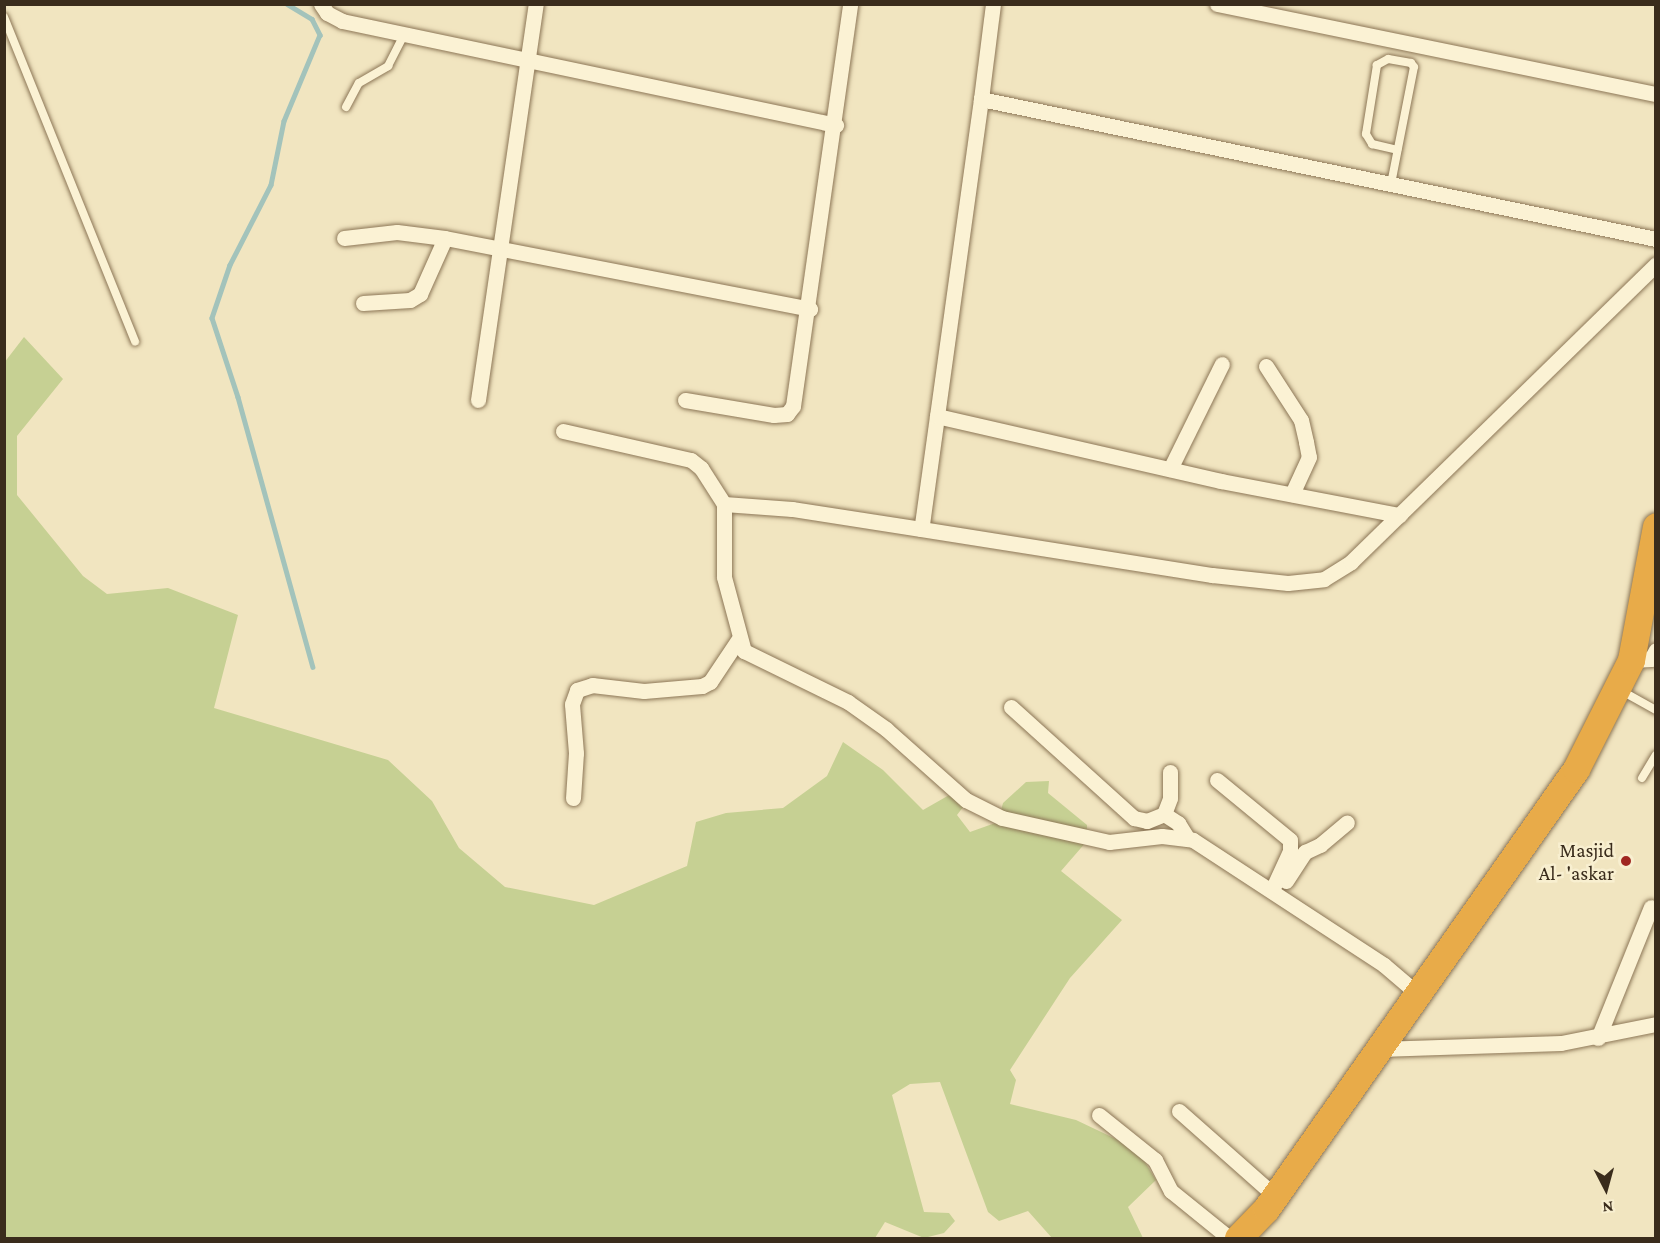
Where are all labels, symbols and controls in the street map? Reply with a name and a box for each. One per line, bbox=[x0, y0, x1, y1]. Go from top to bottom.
place label: Masjid Al- 'askar bbox=[1539, 838, 1614, 885]
marker: Masjid Al- 'askar bbox=[1619, 854, 1633, 868]
north arrow bbox=[1576, 1159, 1636, 1219]
text: N bbox=[1602, 1198, 1614, 1216]

